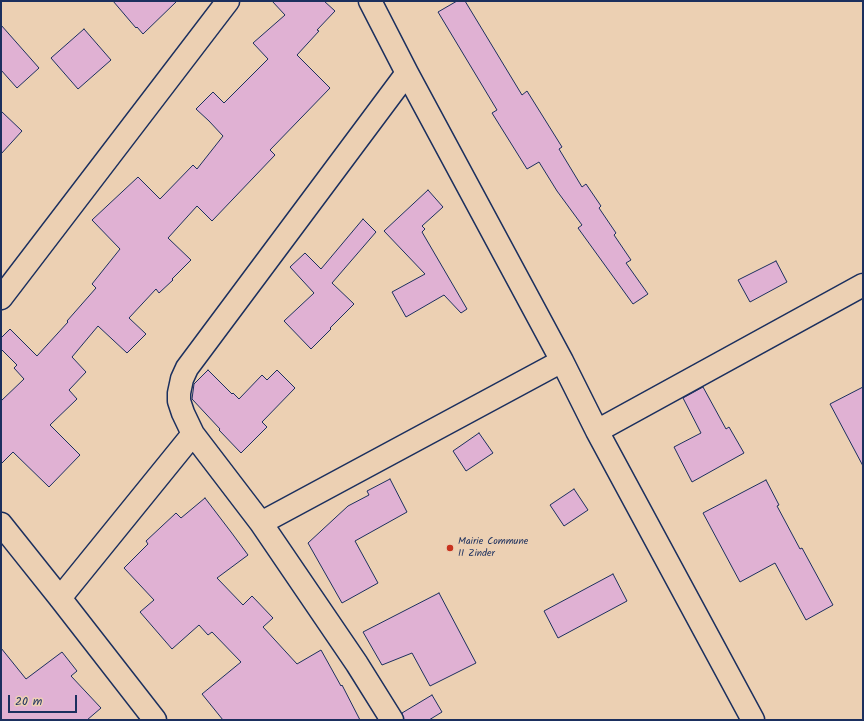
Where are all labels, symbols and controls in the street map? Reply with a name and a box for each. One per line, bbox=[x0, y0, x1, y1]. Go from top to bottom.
place label: Mairie Commune II Zinder bbox=[458, 536, 528, 560]
marker: Mairie Commune II Zinder bbox=[445, 543, 455, 553]
scale bar bbox=[10, 687, 79, 713]
text: 20 m bbox=[15, 692, 42, 711]

